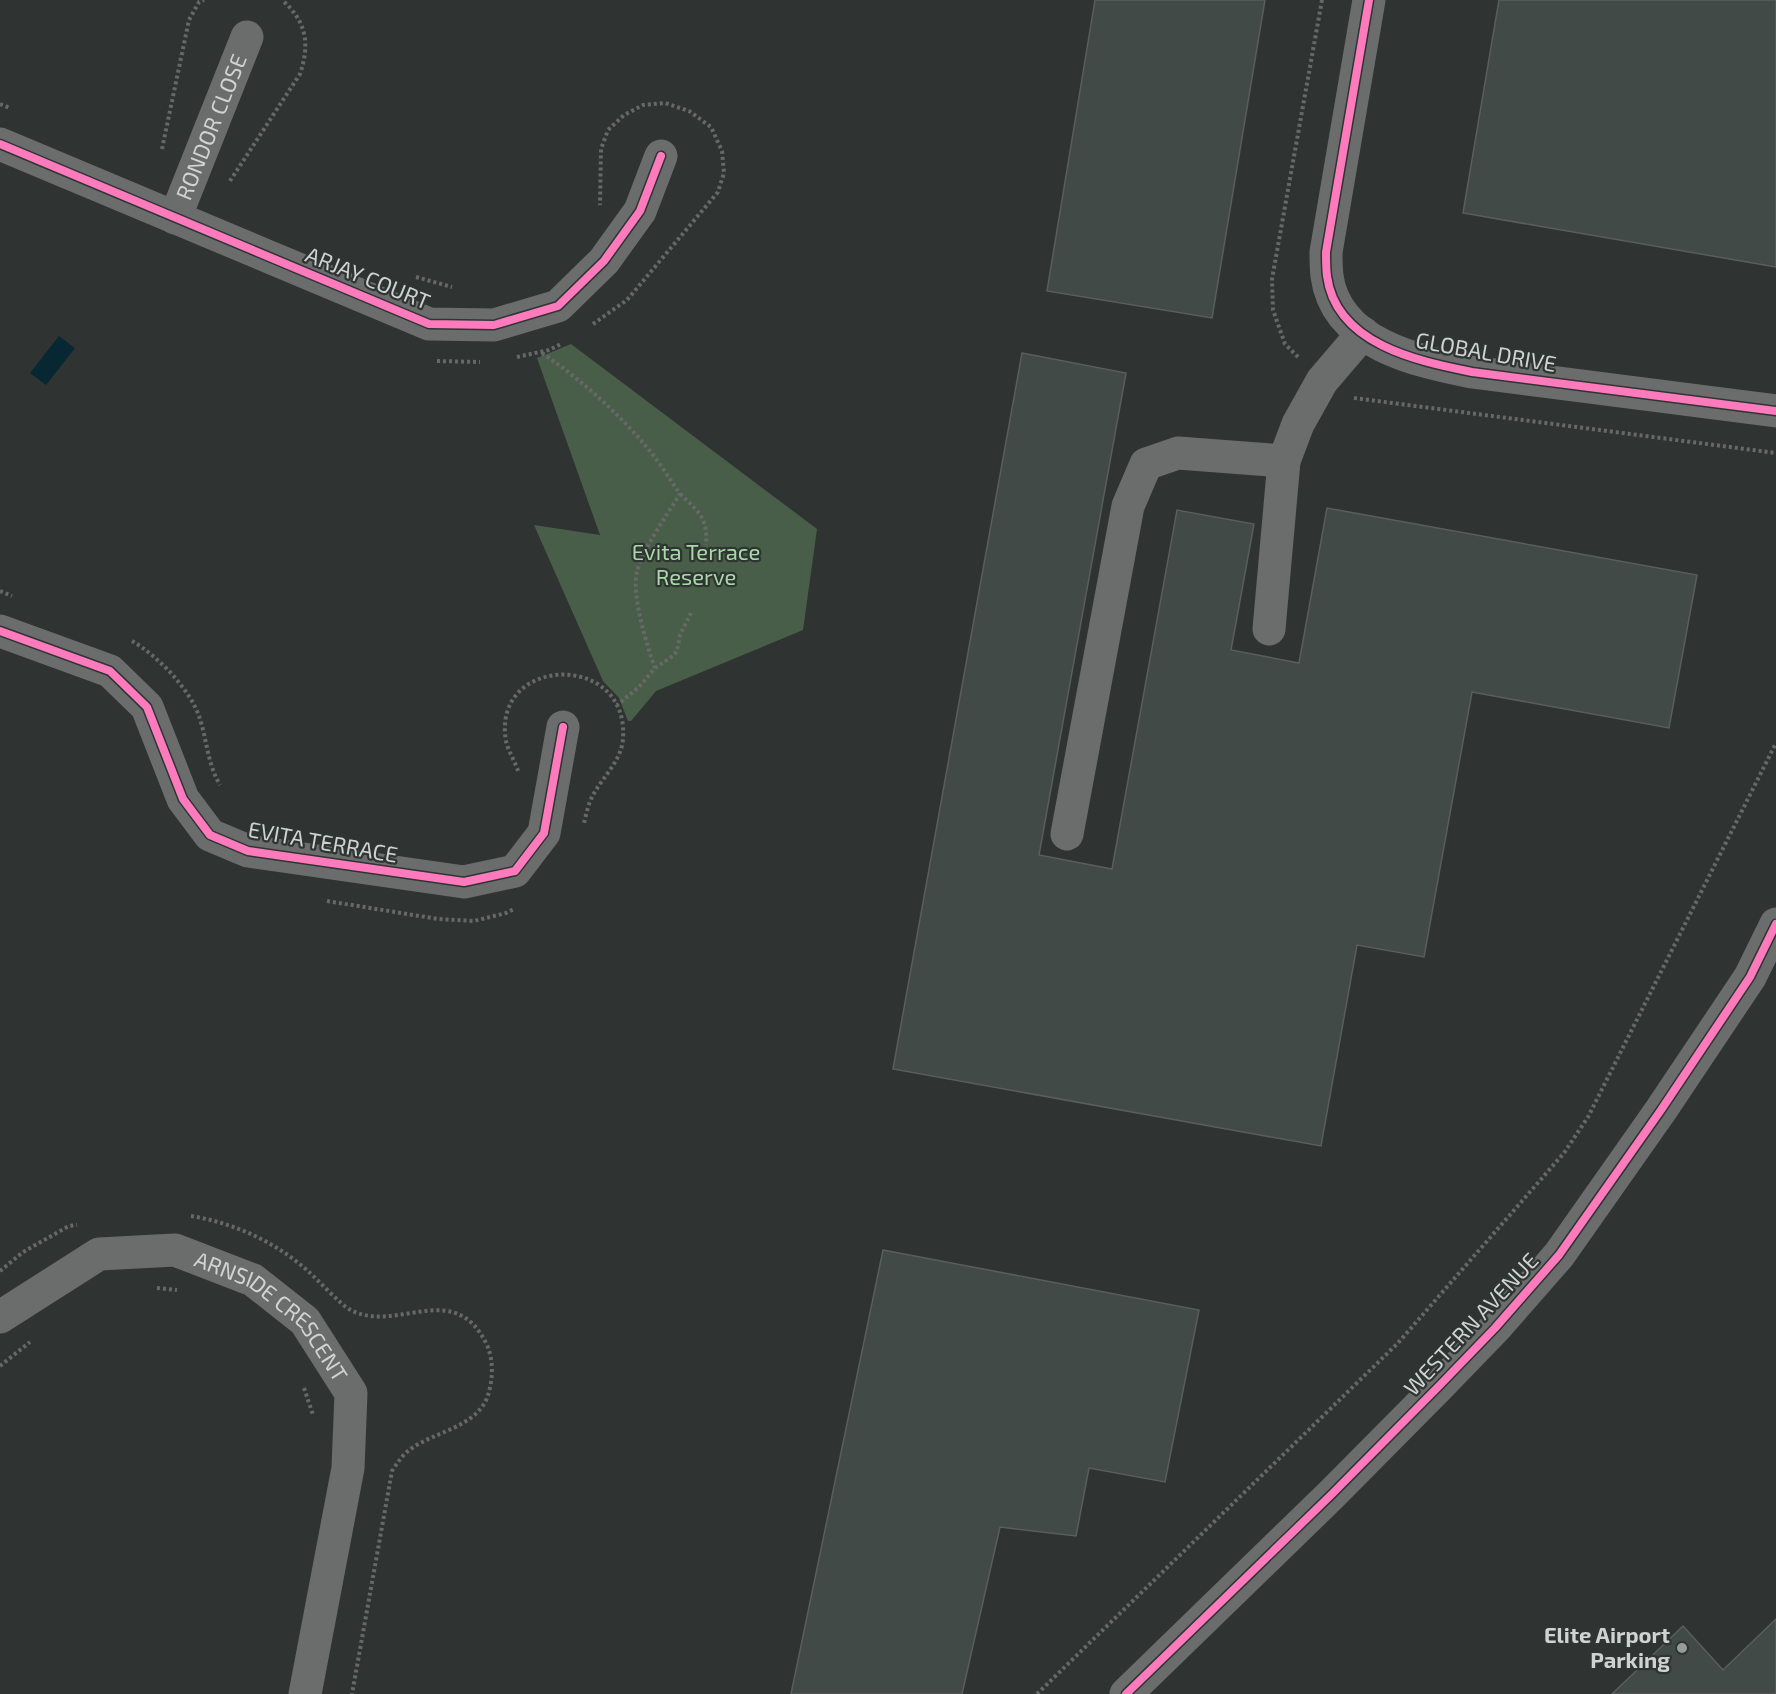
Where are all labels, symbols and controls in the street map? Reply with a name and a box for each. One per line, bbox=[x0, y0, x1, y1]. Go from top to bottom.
street label: RONDOR CLOSE bbox=[170, 50, 251, 203]
street label: ARJAY COURT bbox=[302, 240, 435, 314]
street label: GLOBAL DRIVE bbox=[1414, 326, 1558, 376]
park label: Evita Terrace Reserve bbox=[632, 538, 760, 589]
street label: EVITA TERRACE bbox=[246, 815, 400, 867]
street label: ARNSIDE CRESCENT bbox=[191, 1245, 354, 1386]
street label: WESTERN AVENUE bbox=[1398, 1247, 1543, 1400]
place label: Elite Airport Parking bbox=[1544, 1621, 1670, 1672]
marker: Elite Airport Parking bbox=[1675, 1641, 1689, 1655]

